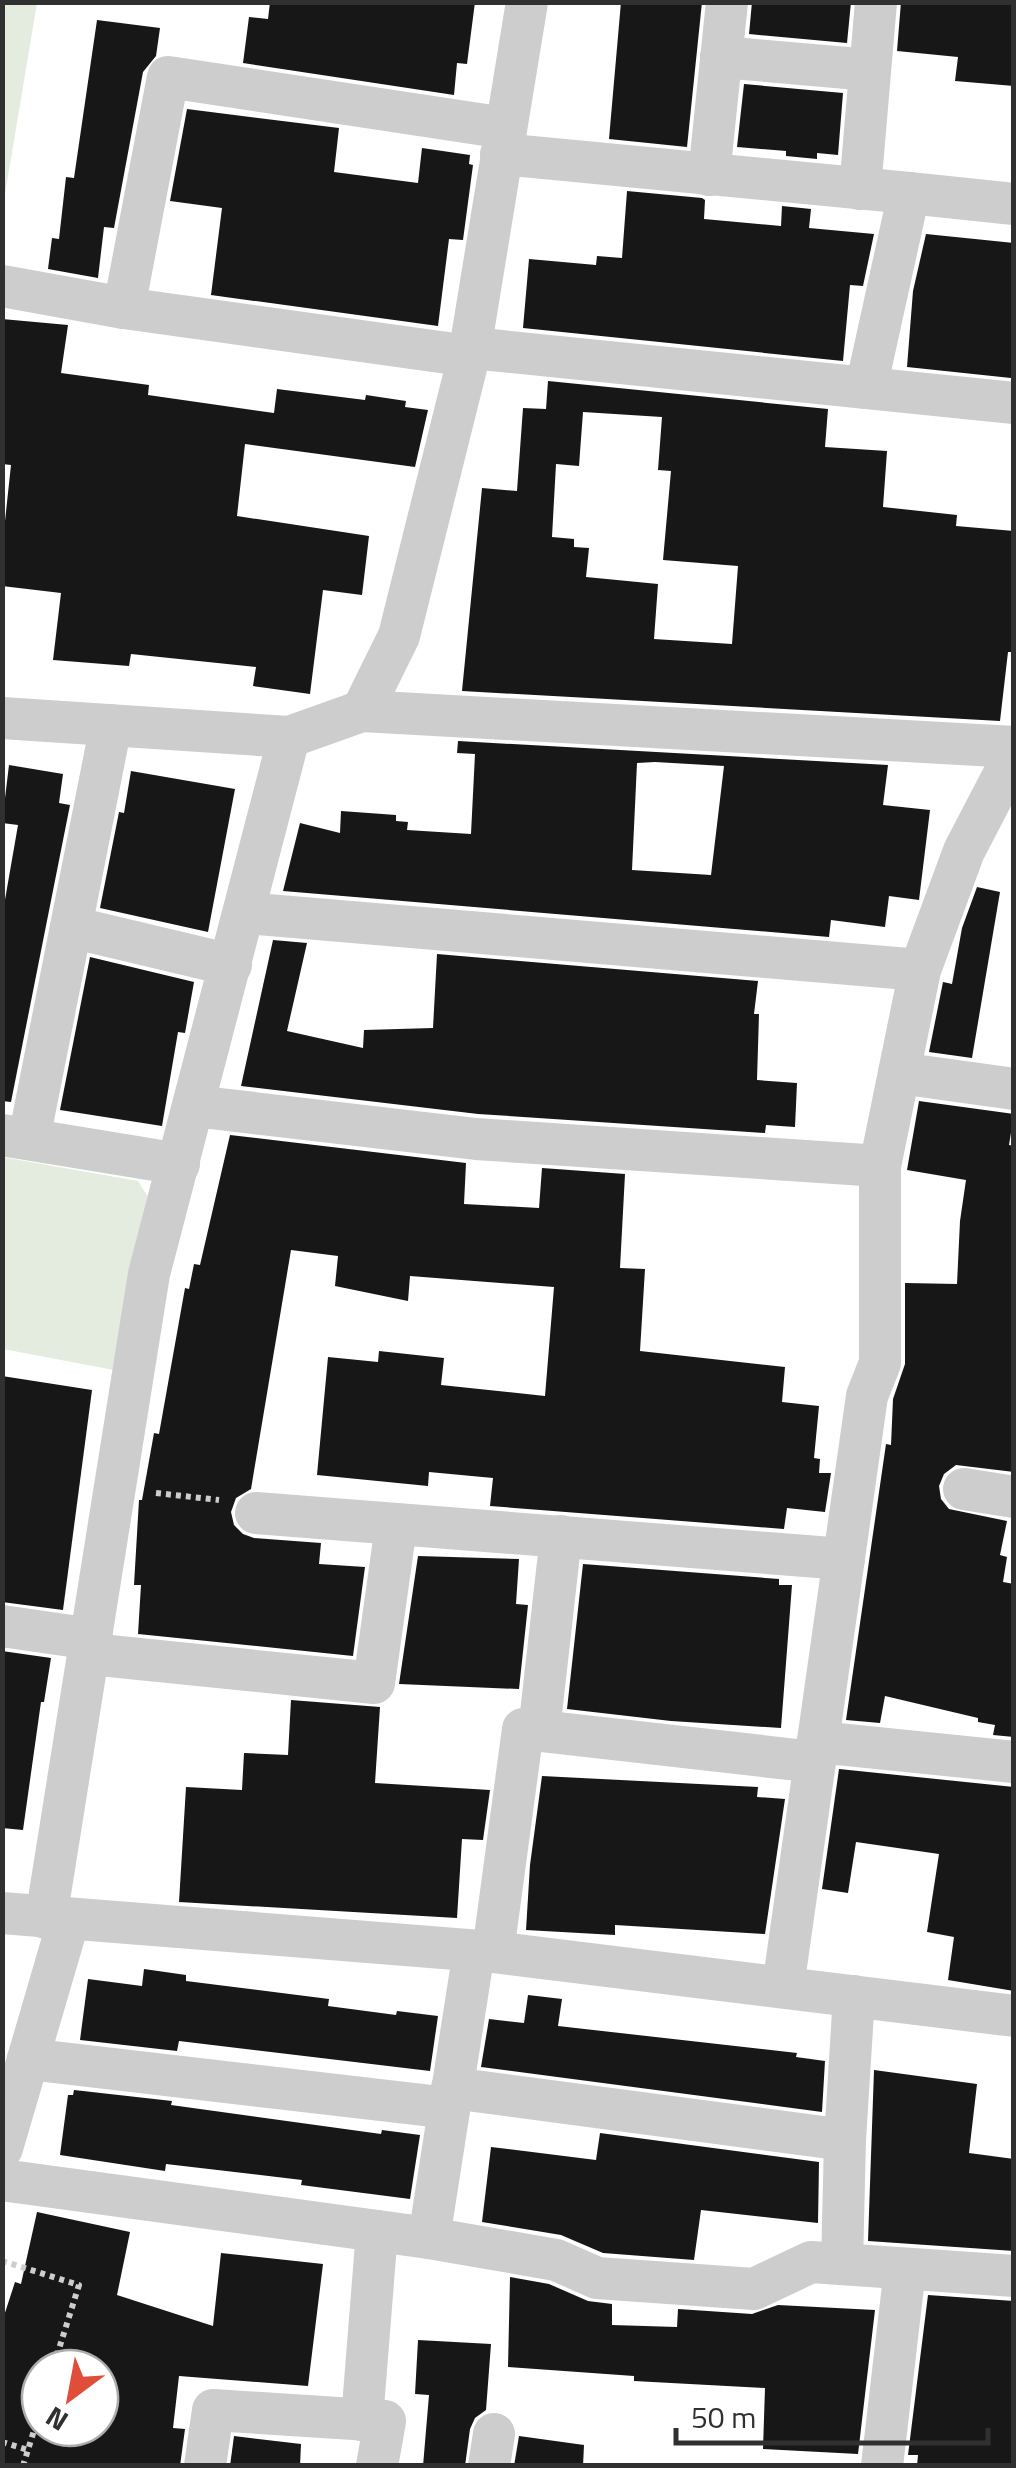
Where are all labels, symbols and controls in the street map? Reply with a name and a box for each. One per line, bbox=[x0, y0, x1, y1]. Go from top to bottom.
north arrow bbox=[20, 2348, 120, 2448]
scale bar bbox=[676, 2383, 988, 2445]
text: 50 m bbox=[691, 2394, 756, 2440]
text: N bbox=[37, 2396, 76, 2443]

